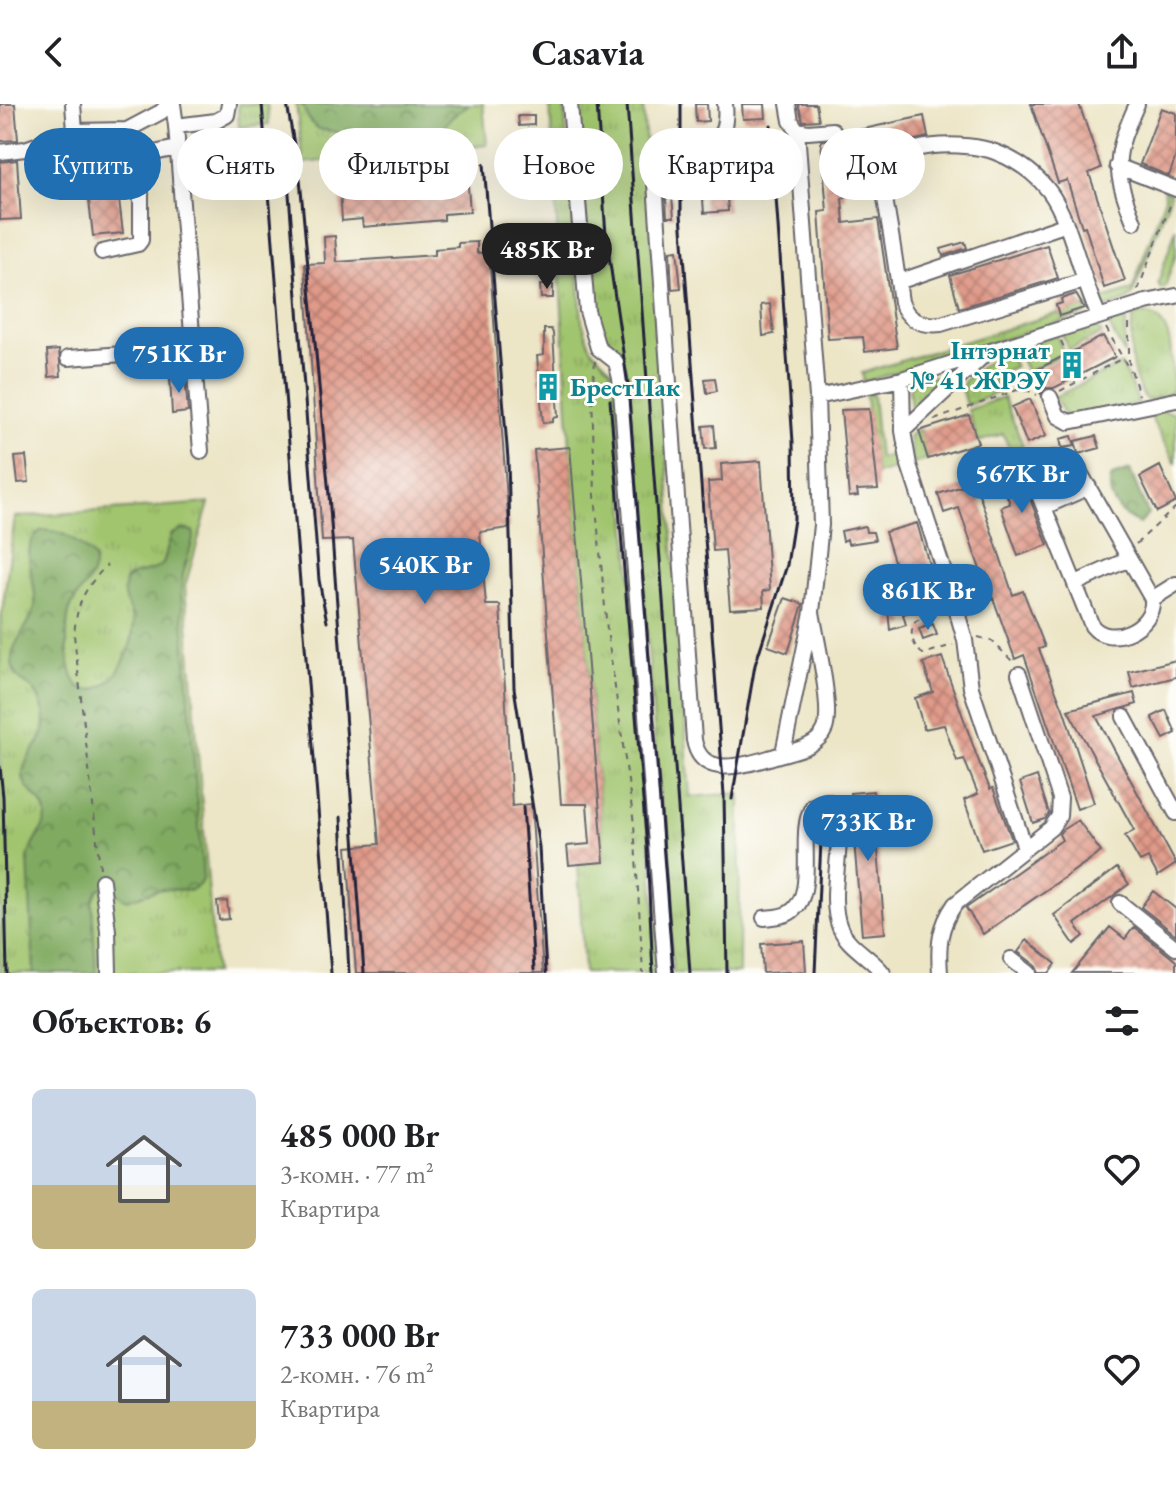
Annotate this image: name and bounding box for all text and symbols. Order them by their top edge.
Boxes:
text: Casavia [532,29,644,76]
icon: back [32,30,76,74]
icon: share [1100,30,1144,74]
chip: Купить [24,128,161,200]
chip: Снять [177,128,303,200]
chip: Фильтры [319,128,478,200]
chip: Новое [494,128,623,200]
chip: Квартира [639,128,803,200]
chip: Дом [819,128,925,200]
pin: 485K Br [473,223,621,291]
text: 485K Br [500,232,594,266]
pin: 751K Br [105,327,253,395]
place label: Інтэрнат № 41 ЖРЭУ [910,333,1051,397]
text: 751K Br [132,336,226,370]
building icon: Інтэрнат № 41 ЖРЭУ [1057,350,1087,380]
place label: БрестПак [570,370,681,404]
building icon: БрестПак [533,372,563,402]
pin: 567K Br [948,447,1096,515]
text: 567K Br [975,456,1069,490]
pin: 540K Br [351,538,499,606]
text: 540K Br [378,547,472,581]
pin: 861K Br [854,564,1002,632]
text: 861K Br [881,573,975,607]
pin: 733K Br [794,795,942,863]
text: 733K Br [821,804,915,838]
text: Объектов: 6 [32,999,211,1043]
icon: filters [1100,999,1144,1043]
text: 485 000 Br [280,1113,439,1157]
icon: home [96,1121,192,1217]
icon: heart [1100,1147,1144,1191]
text: 3-комн. · 77 m² [280,1157,434,1191]
text: Квартира [280,1191,380,1225]
text: 733 000 Br [280,1313,439,1357]
icon: home [96,1321,192,1417]
icon: heart [1100,1347,1144,1391]
text: 2-комн. · 76 m² [280,1357,434,1391]
text: Квартира [280,1391,380,1425]

